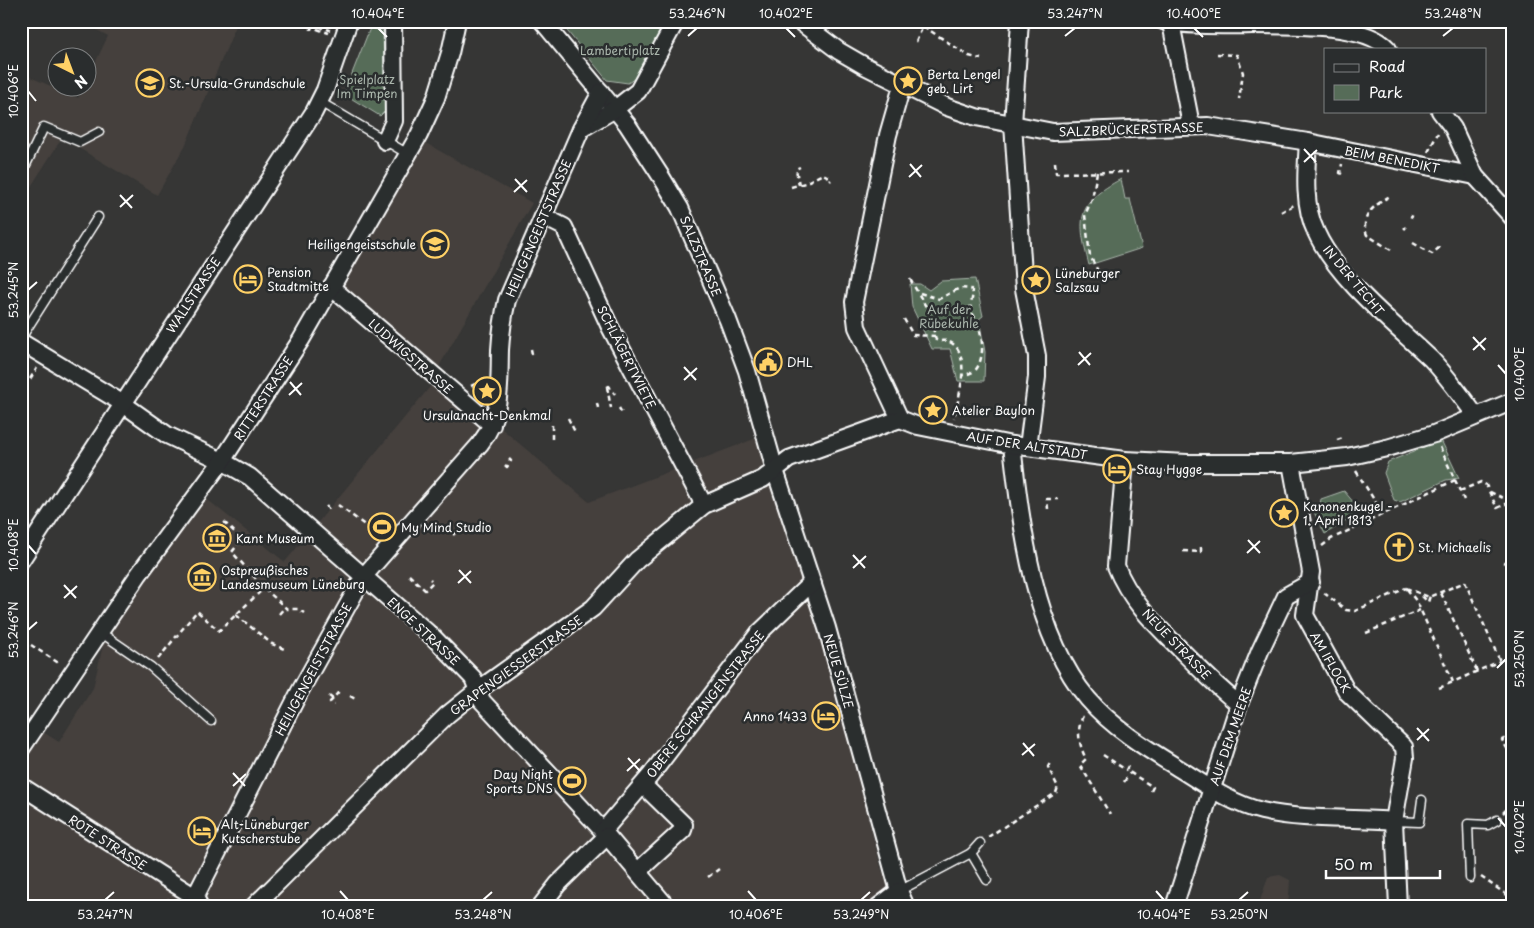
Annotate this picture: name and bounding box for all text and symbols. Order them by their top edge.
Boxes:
text: 10.404°E [351,4,405,22]
text: 53.246°N [668,4,726,22]
text: 10.402°E [759,4,813,22]
text: 53.247°N [1047,4,1103,22]
text: 10.400°E [1167,4,1221,22]
text: 53.248°N [1424,4,1482,22]
park label: Lambertiplatz [580,41,660,59]
north arrow [48,48,98,98]
legend [1324,48,1486,112]
text: Road [1369,54,1405,77]
text: 10.406°E [4,64,22,118]
place label: Berta Lengel geb. Lirt [927,65,1001,97]
place icon: Berta Lengel geb. Lirt [893,66,923,96]
school or university icon: St.-Ursula-Grundschule [135,68,165,98]
park label: Spielplatz Im Timpen [337,70,398,102]
text: N [70,71,92,94]
place label: St.-Ursula-Grundschule [169,74,306,92]
text: Park [1369,80,1403,103]
street label: SALZBRÜCKERSTRASSE [1058,117,1204,141]
street label: BEIM BENEDIKT [1343,141,1442,177]
street label: HEILIGENGEISTSTRASSE [501,156,575,300]
street label: SALZSTRASSE [676,213,726,299]
school or university icon: Heiligengeistschule [420,229,450,259]
place label: Heiligengeistschule [308,235,416,253]
street label: IN DER TECHT [1319,241,1389,320]
street label: WALLSTRASSE [162,253,225,337]
text: 53.245°N [4,262,22,318]
place label: Pension Stadtmitte [267,263,329,295]
hotel icon: Pension Stadtmitte [233,264,263,294]
place label: Lüneburger Salzsau [1055,264,1120,296]
place icon: Lüneburger Salzsau [1021,265,1051,295]
park label: Auf der Rübekuhle [919,300,979,332]
street label: SCHLÄGERTWIETE [593,302,661,412]
street label: LUDWIGSTRASSE [365,314,457,398]
public building icon: DHL [753,347,783,377]
text: 10.400°E [1510,347,1528,401]
street label: RITTERSTRASSE [229,352,297,444]
place label: DHL [787,353,813,371]
place icon: Ursulanacht-Denkmal [472,376,502,406]
place icon: Atelier Baylon [918,395,948,425]
place label: Atelier Baylon [952,401,1035,419]
place label: Ursulanacht-Denkmal [423,406,551,424]
street label: AUF DER ALTSTADT [965,427,1089,463]
hotel icon: Stay Hygge [1102,454,1132,484]
place label: Stay Hygge [1136,460,1202,478]
place label: Kanonenkugel - 1. April 1813 [1303,497,1393,529]
place icon: Kanonenkugel - 1. April 1813 [1269,498,1299,528]
sports icon: My Mind Studio [367,512,397,542]
text: 10.408°E [4,518,22,572]
place label: My Mind Studio [401,518,492,536]
museum icon: Kant Museum [202,523,232,553]
place label: Kant Museum [236,529,314,547]
church icon: St. Michaelis [1384,532,1414,562]
place label: St. Michaelis [1418,538,1491,556]
place label: Ostpreußisches Landesmuseum Lüneburg [221,561,365,593]
museum icon: Ostpreußisches Landesmuseum Lüneburg [187,562,217,592]
street label: ENGE STRASSE [384,593,464,669]
street label: HEILIGENGEISTSTRASSE [270,599,356,739]
text: 53.246°N [4,601,22,659]
street label: NEUE STRASSE [1139,605,1216,684]
street label: GRAPENGIESSERSTRASSE [446,611,586,719]
street label: OBERE SCHRANGENSTRASSE [642,627,768,781]
street label: AM IFLOCK [1306,628,1356,696]
text: 53.250°N [1510,630,1528,688]
street label: NEUE SÜLZE [820,632,858,711]
street label: AUF DEM MEERE [1205,684,1255,788]
hotel icon: Anno 1433 [811,701,841,731]
place label: Anno 1433 [744,707,807,725]
place label: Day Night Sports DNS [486,765,553,797]
sports icon: Day Night Sports DNS [557,766,587,796]
text: 10.402°E [1510,800,1528,854]
street label: ROTE STRASSE [65,810,151,874]
place label: Alt-Lüneburger Kutscherstube [221,815,309,847]
hotel icon: Alt-Lüneburger Kutscherstube [187,816,217,846]
scale bar [1326,848,1440,880]
text: 50 m [1334,852,1373,875]
text: 53.247°N [77,905,133,923]
text: 10.408°E [321,905,375,923]
text: 53.248°N [454,905,512,923]
text: 10.406°E [729,905,783,923]
text: 53.249°N [833,905,889,923]
text: 10.404°E [1137,905,1191,923]
text: 53.250°N [1210,905,1268,923]

